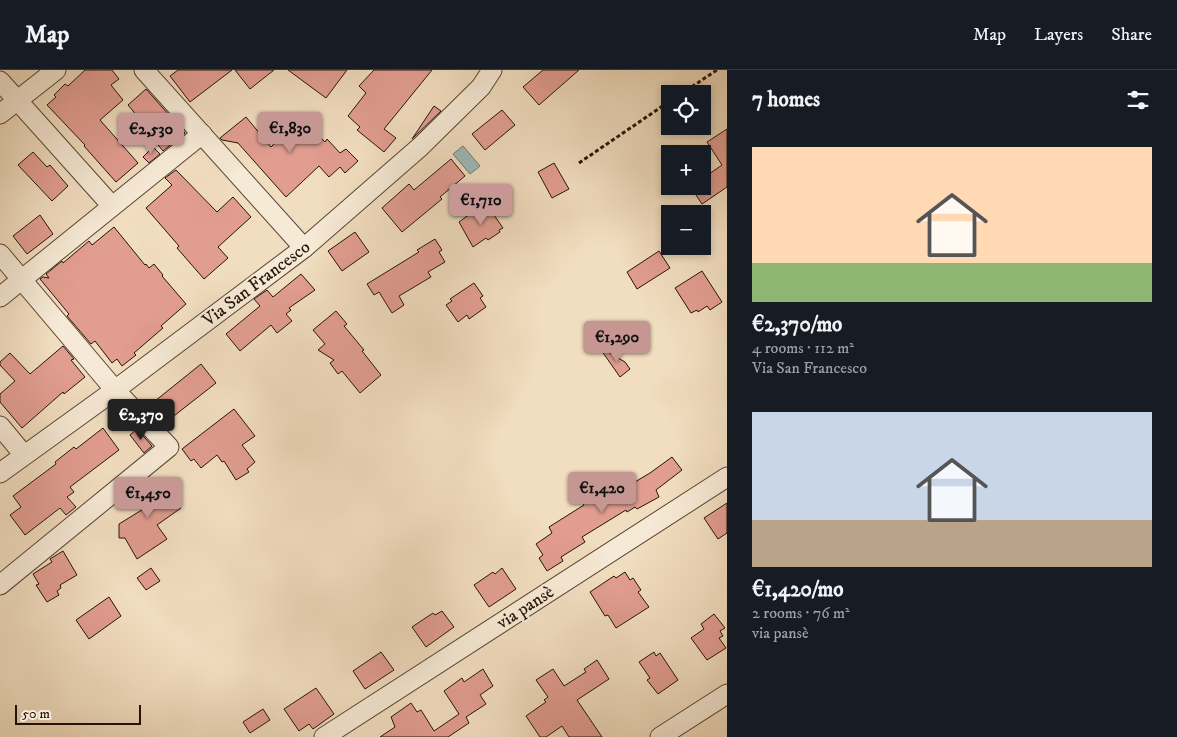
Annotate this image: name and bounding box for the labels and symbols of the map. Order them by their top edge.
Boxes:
pin: €2,530 [110,112,192,155]
pin: €1,830 [249,112,331,154]
pin: €1,710 [440,184,522,226]
street label: Via San Francesco [198,236,315,332]
pin: €1,290 [576,320,658,363]
pin: €2,370 [100,398,182,441]
pin: €1,420 [561,472,643,514]
pin: €1,450 [107,476,189,519]
street label: via pansè [492,581,558,635]
scale bar [15,702,141,725]

